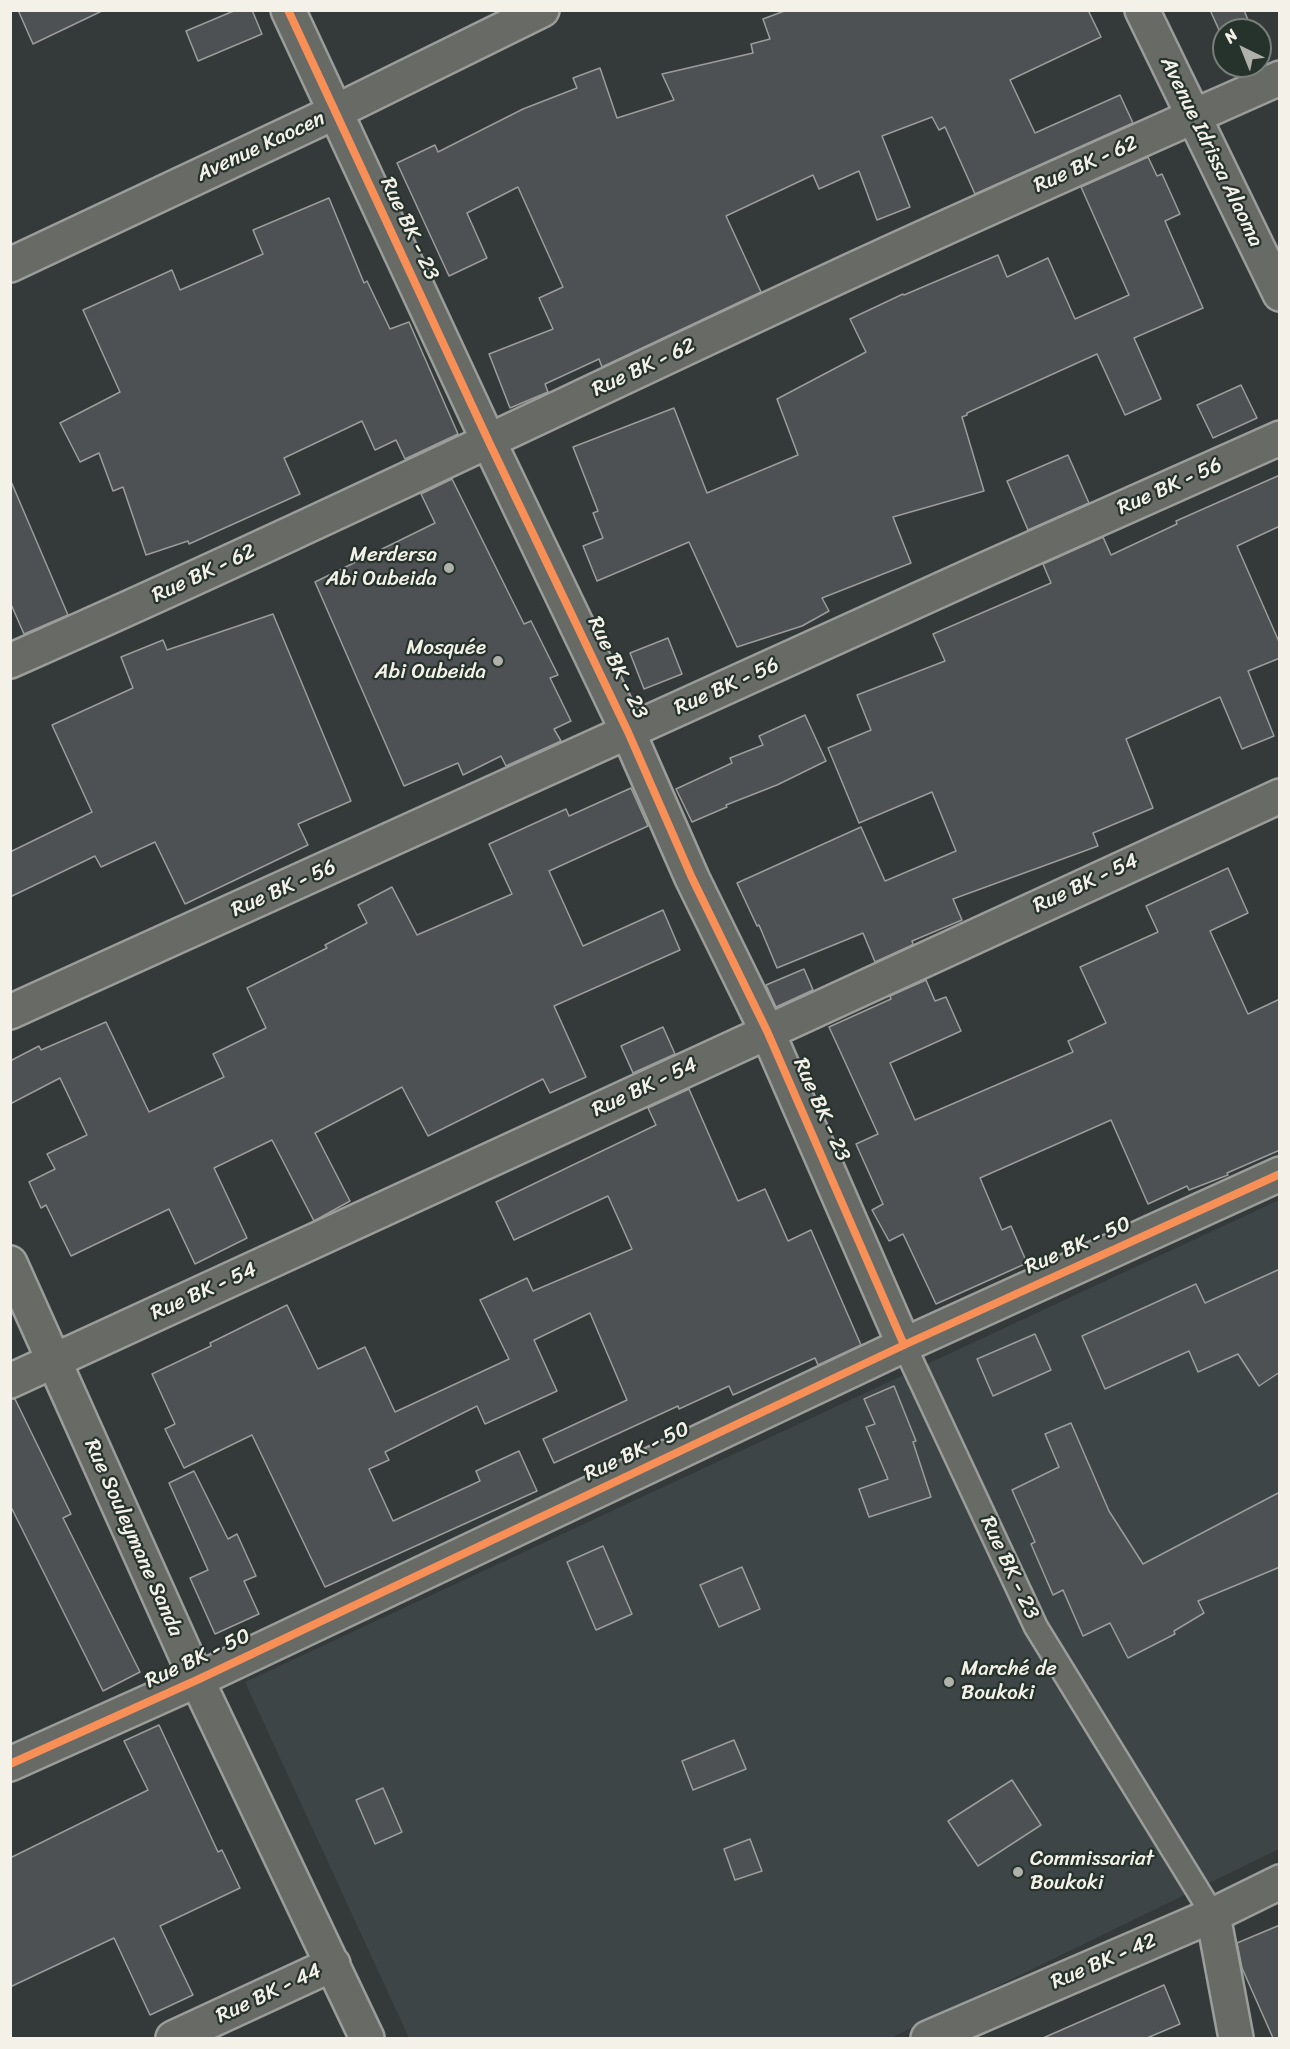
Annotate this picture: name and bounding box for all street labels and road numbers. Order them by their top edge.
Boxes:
street label: Avenue Idrissa Alaoma [1154,53,1268,251]
street label: Avenue Kaocen [193,106,329,188]
street label: Rue BK - 62 [1030,131,1142,199]
street label: Rue BK - 23 [374,174,444,284]
street label: Rue BK - 62 [588,333,700,403]
street label: Rue BK - 56 [1114,453,1226,521]
street label: Rue BK - 62 [148,539,260,609]
street label: Rue BK - 23 [581,613,653,723]
street label: Rue BK - 56 [671,653,783,721]
street label: Rue BK - 54 [1030,849,1142,919]
street label: Rue BK - 56 [228,855,340,923]
street label: Rue BK - 54 [589,1053,701,1123]
street label: Rue BK - 23 [787,1054,855,1166]
street label: Rue BK - 50 [1021,1211,1135,1281]
street label: Rue BK - 54 [147,1258,261,1326]
street label: Rue BK - 50 [580,1417,694,1487]
street label: Rue Souleymane Sanda [78,1435,188,1641]
street label: Rue BK - 23 [974,1513,1044,1623]
street label: Rue BK - 50 [141,1624,255,1694]
street label: Rue BK - 42 [1047,1928,1161,1996]
street label: Rue BK - 44 [212,1959,326,2029]

